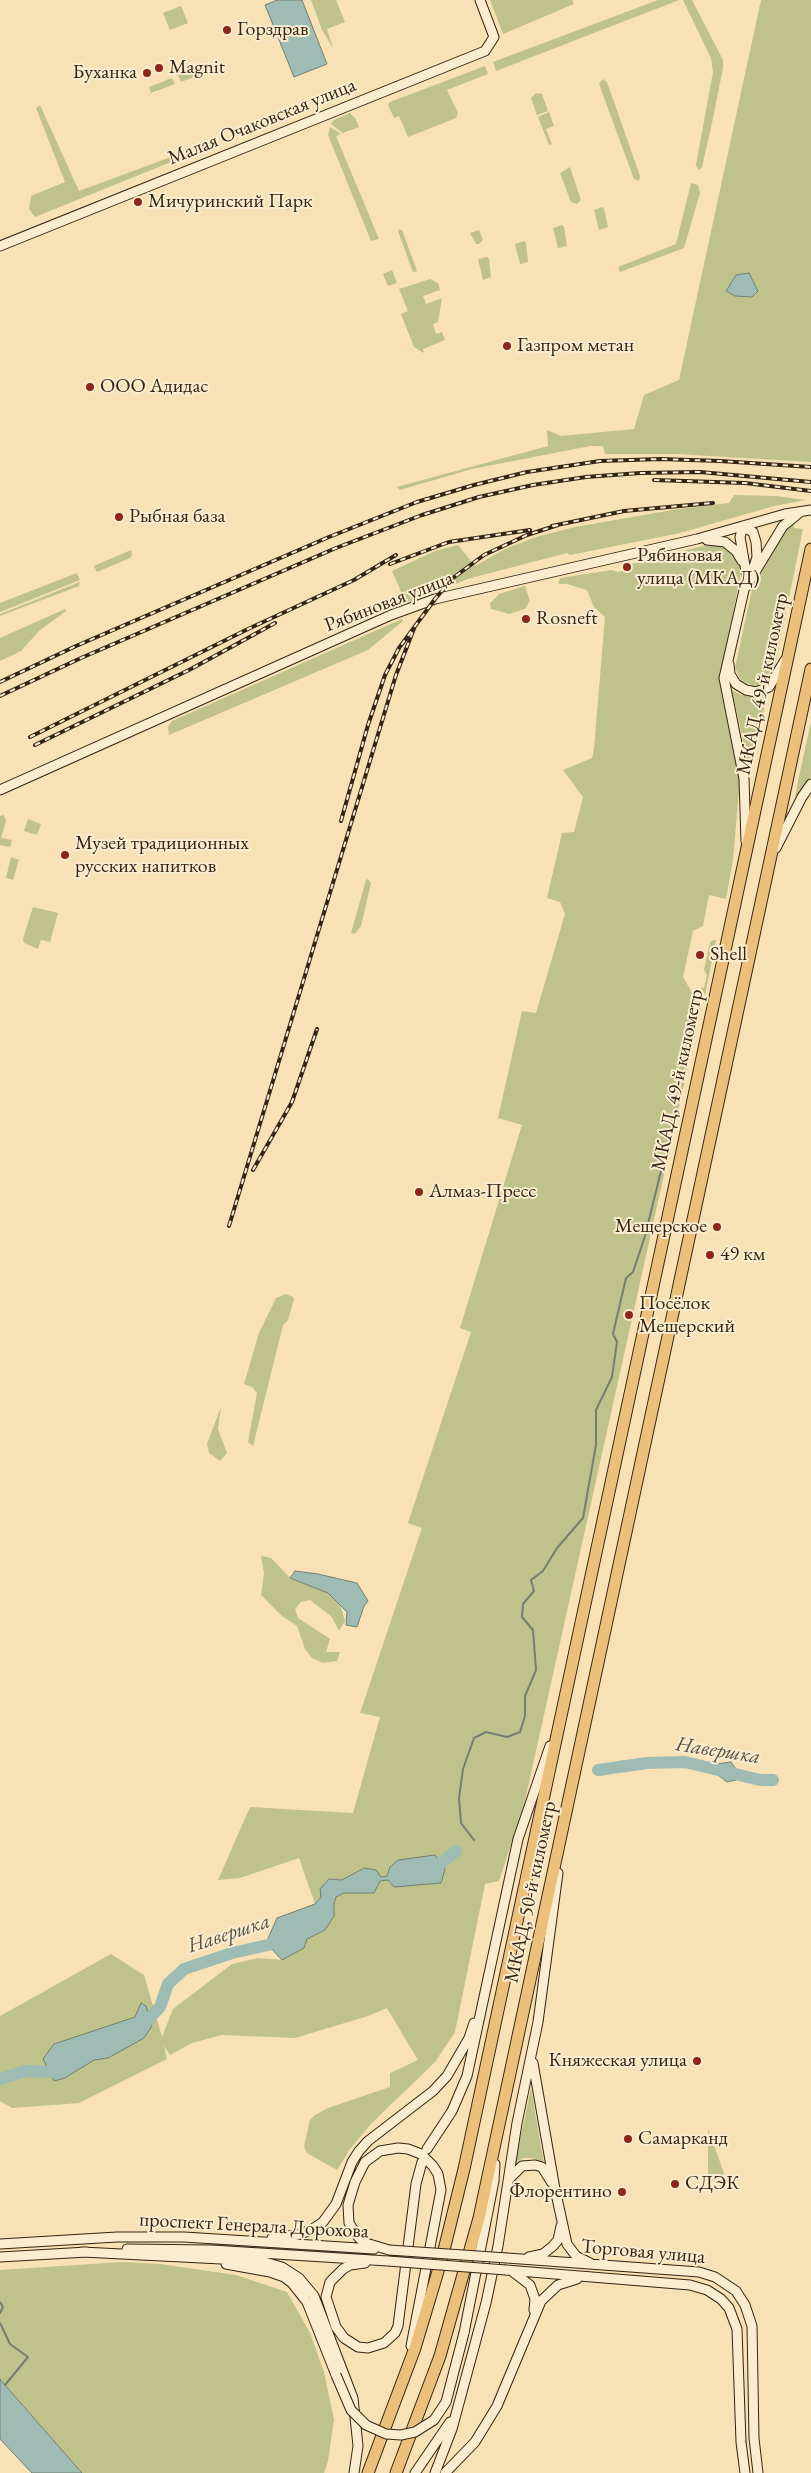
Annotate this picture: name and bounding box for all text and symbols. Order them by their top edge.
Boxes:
place label: Горздрав [237,18,308,42]
marker: Горздрав [221,24,233,36]
place label: Magnit [169,56,225,80]
place label: Буханка [73,61,137,85]
marker: Magnit [153,62,165,74]
marker: Буханка [141,67,153,79]
street label: Малая Очаковская улица [165,73,359,171]
place label: Мичуринский Парк [148,190,313,214]
marker: Мичуринский Парк [132,196,144,208]
place label: Газпром метан [517,334,634,358]
marker: Газпром метан [501,340,513,352]
place label: ООО Адидас [100,375,208,399]
marker: ООО Адидас [84,381,96,393]
place label: Рыбная база [129,505,226,529]
marker: Рыбная база [113,511,125,523]
place label: Рябиновая улица (МКАД) [637,544,759,591]
marker: Рябиновая улица (МКАД) [621,561,633,573]
street label: Рябиновая улица [321,566,457,638]
street label: МКАД, 49-й километр [732,591,794,777]
place label: Rosneft [536,607,598,631]
marker: Rosneft [520,613,532,625]
place label: Музей традиционных русских напитков [75,832,249,879]
marker: Музей традиционных русских напитков [59,849,71,861]
place label: Shell [710,943,747,967]
marker: Shell [694,949,706,961]
street label: МКАД, 49-й километр [647,987,709,1173]
place label: Алмаз-Пресс [429,1180,536,1204]
marker: Алмаз-Пресс [413,1186,425,1198]
place label: Мещерское [615,1215,707,1239]
marker: Мещерское [711,1221,723,1233]
place label: 49 км [720,1243,765,1267]
marker: 49 км [704,1249,716,1261]
place label: Посёлок Мещерский [639,1292,735,1339]
marker: Посёлок Мещерский [623,1309,635,1321]
water label: Навершка [674,1732,762,1770]
street label: МКАД, 50-й километр [500,1799,562,1985]
water label: Навершка [185,1909,273,1959]
place label: Княжеская улица [548,2049,687,2073]
marker: Княжеская улица [691,2055,703,2067]
place label: Самарканд [638,2127,728,2151]
marker: Самарканд [622,2133,634,2145]
place label: СДЭК [685,2172,740,2196]
marker: СДЭК [669,2178,681,2190]
place label: Флорентино [510,2180,612,2204]
marker: Флорентино [616,2186,628,2198]
street label: проспект Генерала Дорохова [139,2208,369,2244]
street label: Торговая улица [580,2235,706,2269]

